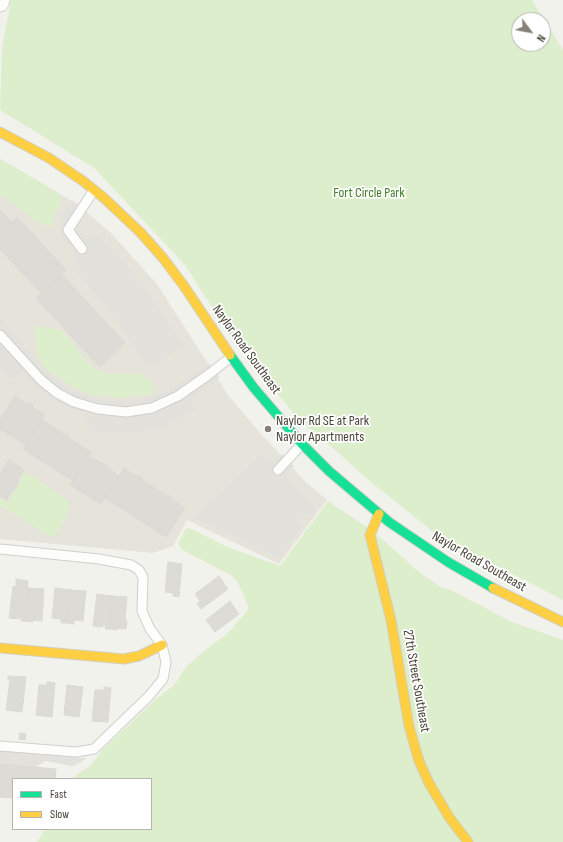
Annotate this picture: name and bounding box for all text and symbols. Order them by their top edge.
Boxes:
north arrow [511,12,551,52]
text: N [534,32,548,44]
park label: Fort Circle Park [333,185,405,201]
street label: Naylor Road Southeast [208,302,284,398]
place label: Naylor Rd SE at Park Naylor Apartments [276,413,369,446]
marker: Naylor Rd SE at Park Naylor Apartments [263,424,273,434]
street label: Naylor Road Southeast [429,528,529,596]
street label: 27th Street Southeast [399,628,433,734]
legend [12,778,152,830]
text: Fast [50,787,67,802]
text: Slow [50,807,69,822]

